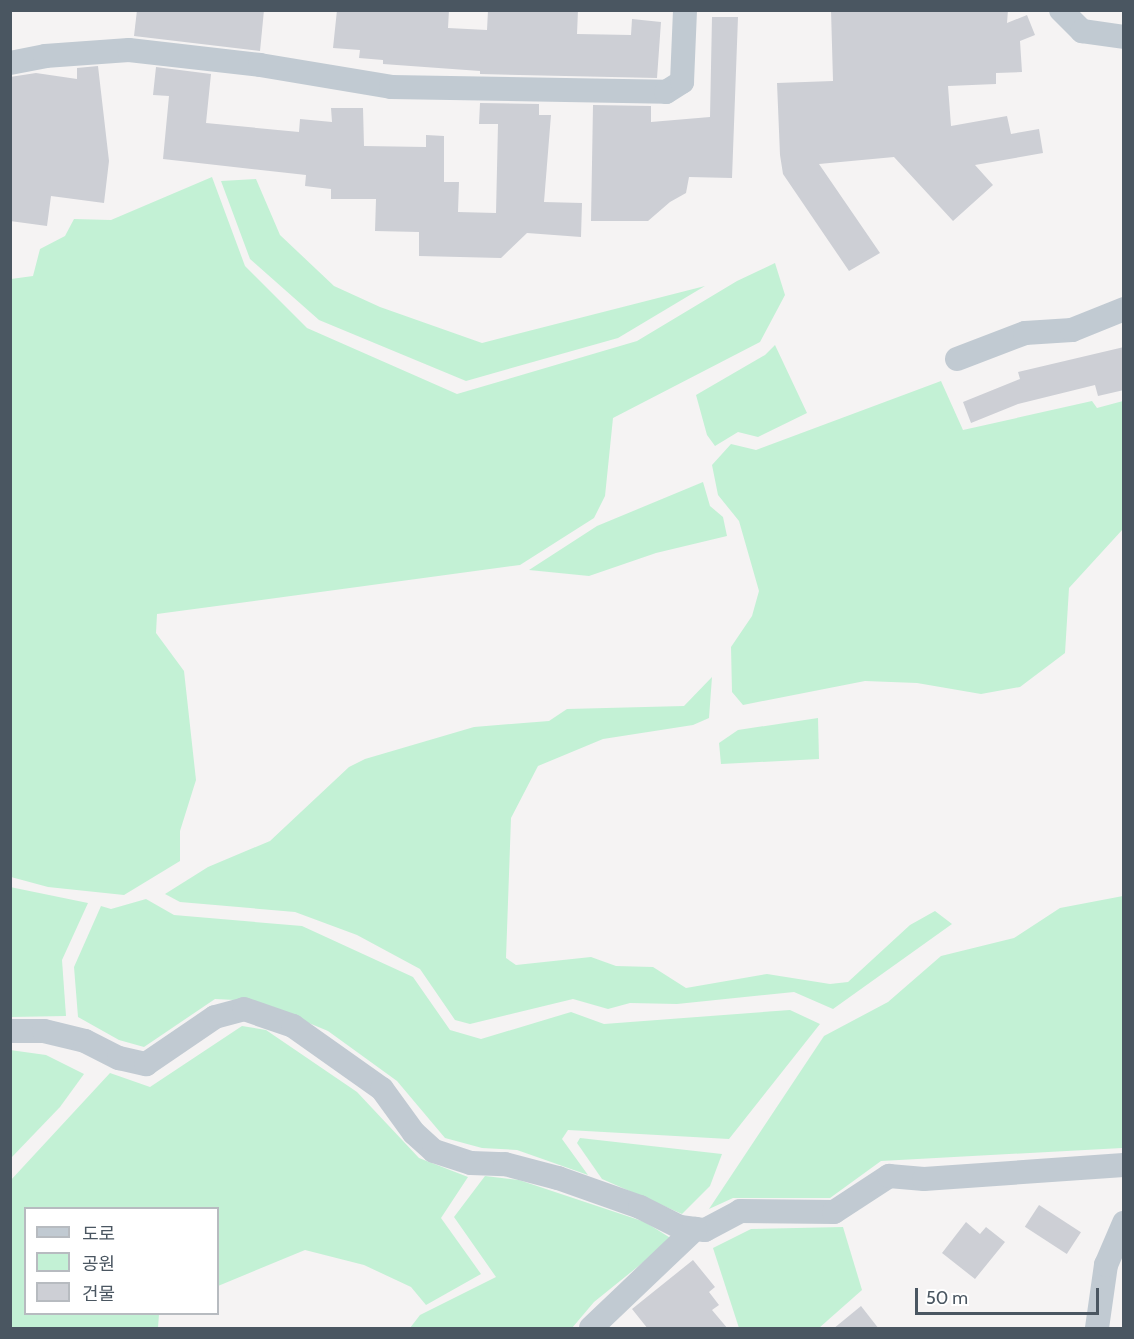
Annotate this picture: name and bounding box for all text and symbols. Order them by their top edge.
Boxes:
legend [24,1207,219,1315]
text: 도로 [82,1223,115,1245]
text: 공원 [82,1253,115,1275]
scale bar [918,1276,1102,1314]
text: 건물 [82,1283,115,1305]
text: 50 m [926,1287,968,1309]

